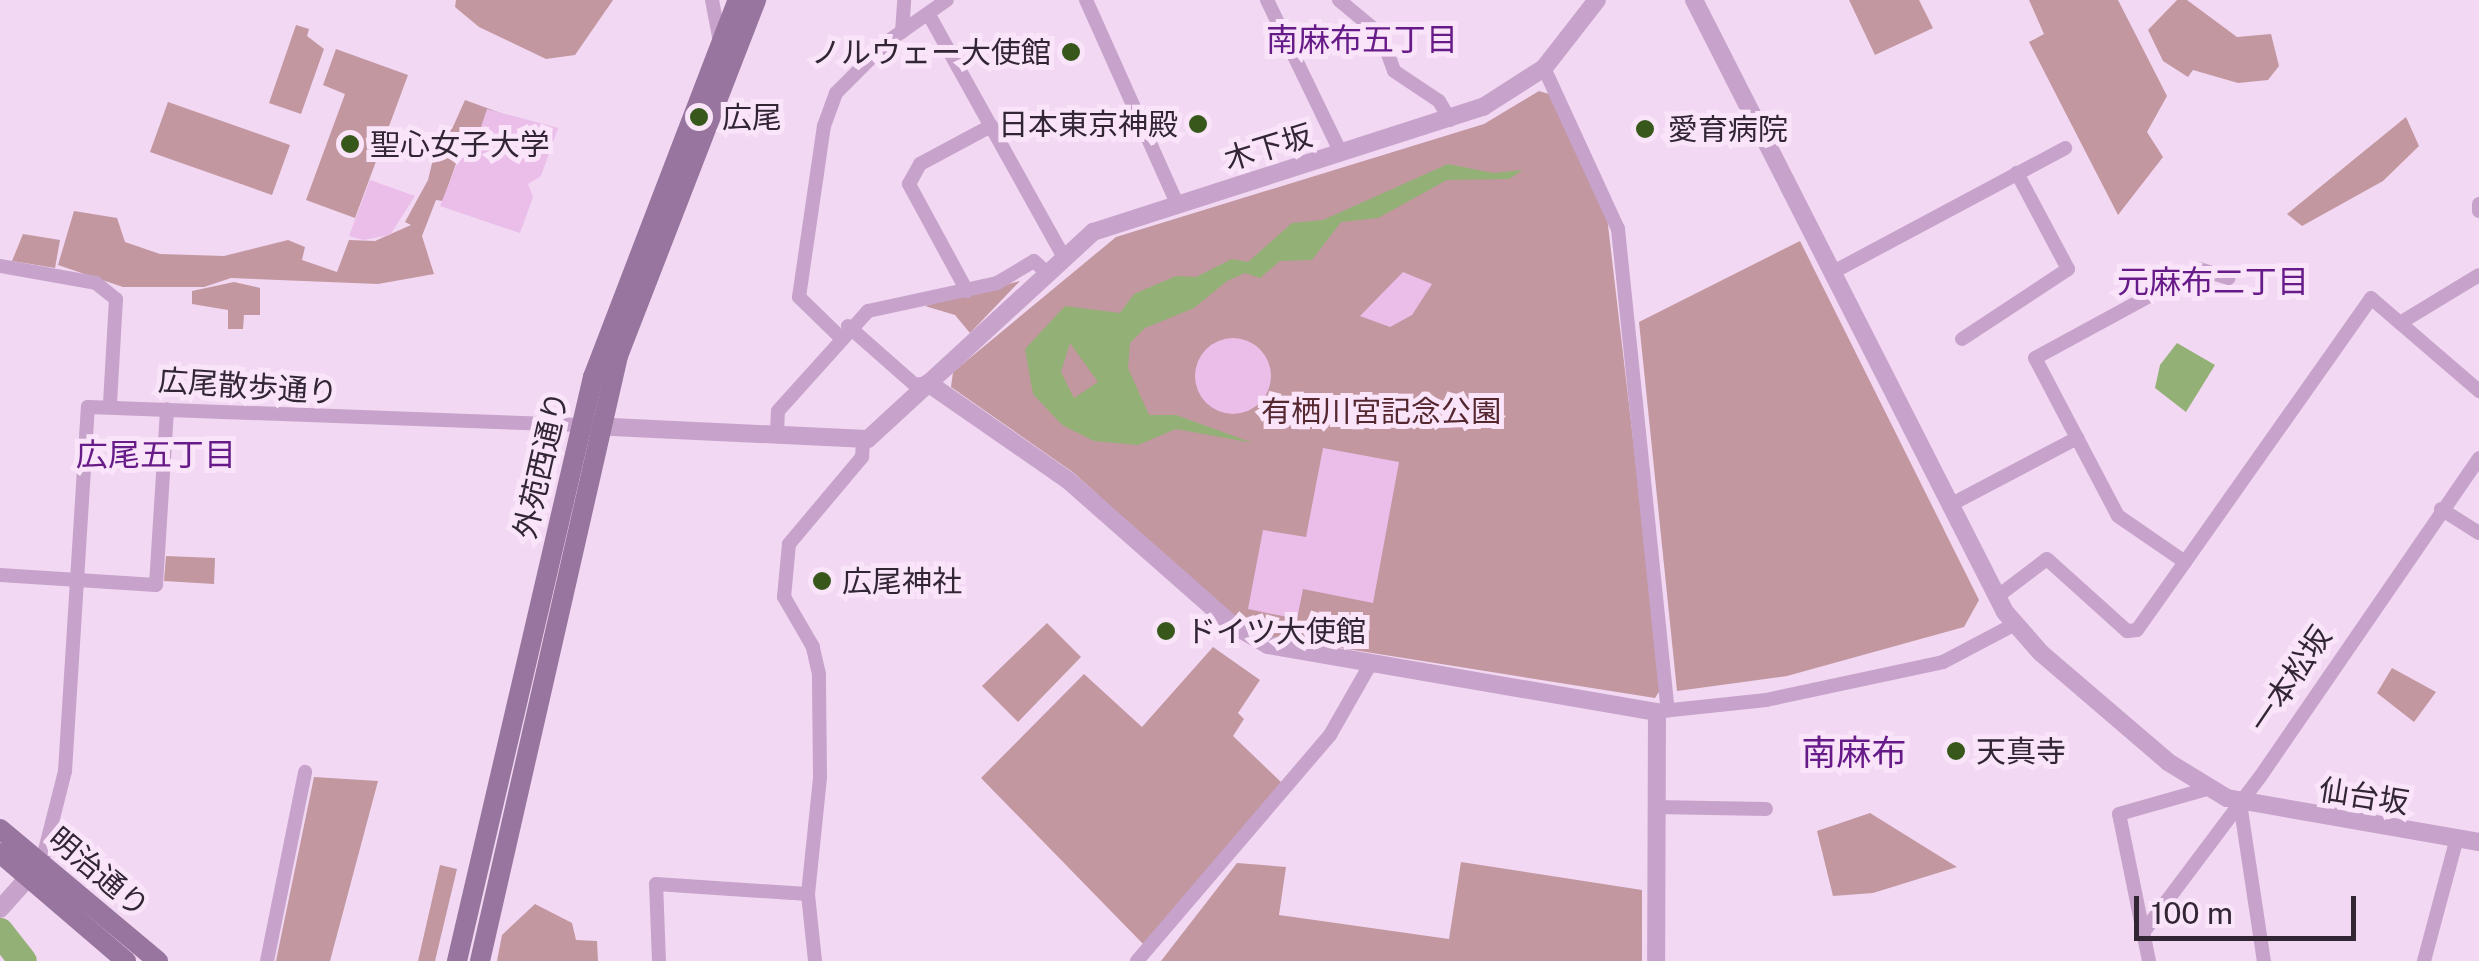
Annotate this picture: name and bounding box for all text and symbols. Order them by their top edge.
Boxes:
district label: 南麻布五丁目 [1266,21,1458,59]
place label: ノルウェー大使館 [811,34,1051,70]
marker: ノルウェー大使館 [1060,41,1082,63]
place label: 広尾 [722,99,782,135]
marker: 広尾 [686,104,712,130]
place label: 日本東京神殿 [998,106,1178,142]
place label: 愛育病院 [1668,111,1788,147]
marker: 日本東京神殿 [1187,113,1209,135]
marker: 愛育病院 [1632,116,1658,142]
street label: 木下坂 [1220,117,1316,177]
place label: 聖心女子大学 [370,126,550,162]
marker: 聖心女子大学 [339,133,361,155]
district label: 元麻布二丁目 [2117,263,2309,301]
street label: 広尾散歩通り [157,362,339,410]
street label: 外苑西通り [507,388,575,542]
park label: 有栖川宮記念公園 [1261,393,1501,429]
district label: 広尾五丁目 [76,436,236,474]
place label: 広尾神社 [842,563,962,599]
marker: 広尾神社 [811,570,833,592]
place label: ドイツ大使館 [1186,613,1366,649]
street label: 一本松坂 [2242,619,2338,739]
marker: ドイツ大使館 [1155,620,1177,642]
district label: 南麻布 [1802,732,1906,774]
place label: 天真寺 [1976,733,2066,769]
marker: 天真寺 [1945,740,1967,762]
street label: 仙台坂 [2317,771,2411,821]
street label: 明治通り [41,820,157,924]
scale bar [2139,876,2362,938]
text: 100 m [2151,895,2233,931]

